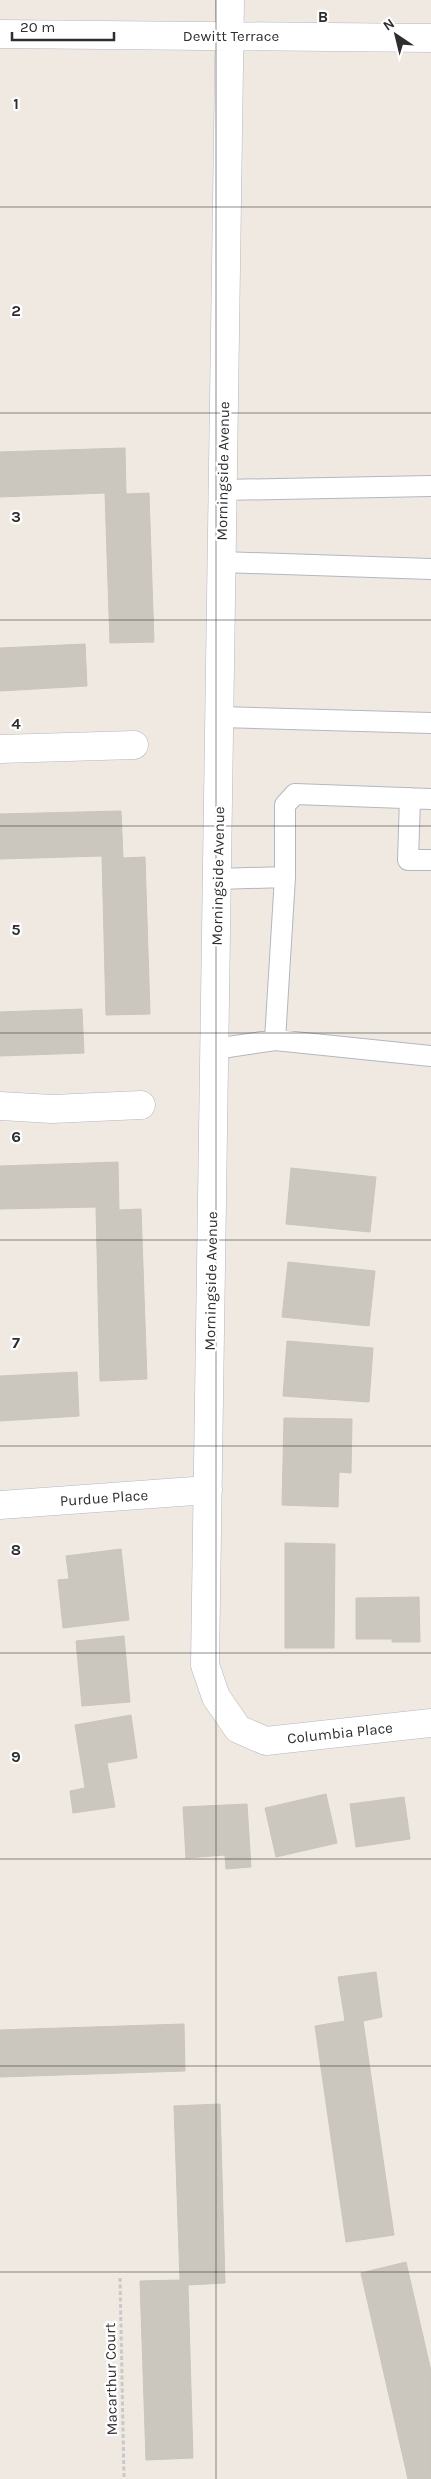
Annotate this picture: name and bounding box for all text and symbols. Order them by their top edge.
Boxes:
text: B [318,7,328,26]
scale bar [12,10,115,42]
north arrow [371,10,421,60]
text: N [380,15,398,35]
text: 20 m [20,18,55,36]
street label: Dewitt Terrace [183,27,279,45]
text: 1 [13,94,19,113]
text: 2 [11,301,21,320]
street label: Morningside Avenue [213,401,233,541]
text: 3 [11,507,21,526]
text: 4 [11,714,21,733]
street label: Morningside Avenue [208,806,228,946]
text: 5 [11,920,21,939]
text: 6 [11,1127,21,1146]
street label: Morningside Avenue [201,1211,221,1351]
text: 7 [12,1333,20,1352]
street label: Purdue Place [59,1486,149,1510]
text: 8 [11,1540,21,1559]
street label: Columbia Place [286,1719,394,1747]
text: 9 [11,1747,21,1766]
street label: Macarthur Court [101,2322,121,2435]

